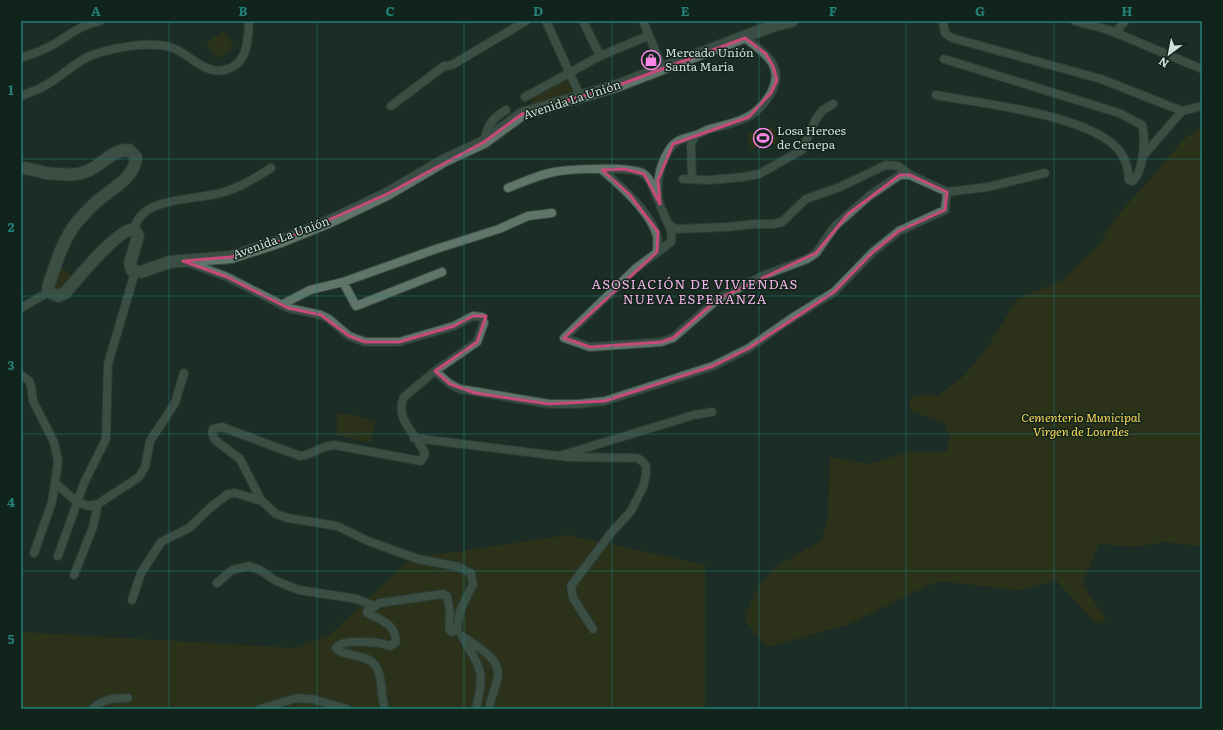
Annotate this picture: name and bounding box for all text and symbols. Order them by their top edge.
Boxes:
text: A [91,1,101,20]
text: B [239,1,248,20]
text: C [385,1,395,20]
text: D [533,1,543,20]
text: E [681,1,690,20]
text: F [829,1,837,20]
text: G [975,1,985,20]
text: H [1122,1,1133,20]
north arrow [1149,34,1189,74]
place label: Mercado Unión Santa Maria [665,43,754,75]
shop icon: Mercado Unión Santa Maria [640,49,662,71]
text: N [1155,54,1171,73]
street label: Avenida La Unión [521,75,623,123]
text: 1 [8,80,14,99]
place label: Losa Heroes de Cenepa [777,121,846,153]
sports icon: Losa Heroes de Cenepa [752,127,774,149]
street label: Avenida La Unión [230,211,332,263]
text: 2 [8,217,15,236]
district label: ASOSIACIÓN DE VIVIENDAS NUEVA ESPERANZA [592,274,798,308]
text: 3 [7,355,15,374]
park label: Cementerio Municipal Virgen de Lourdes [1021,408,1141,440]
text: 4 [7,492,15,511]
text: 5 [7,629,15,648]

